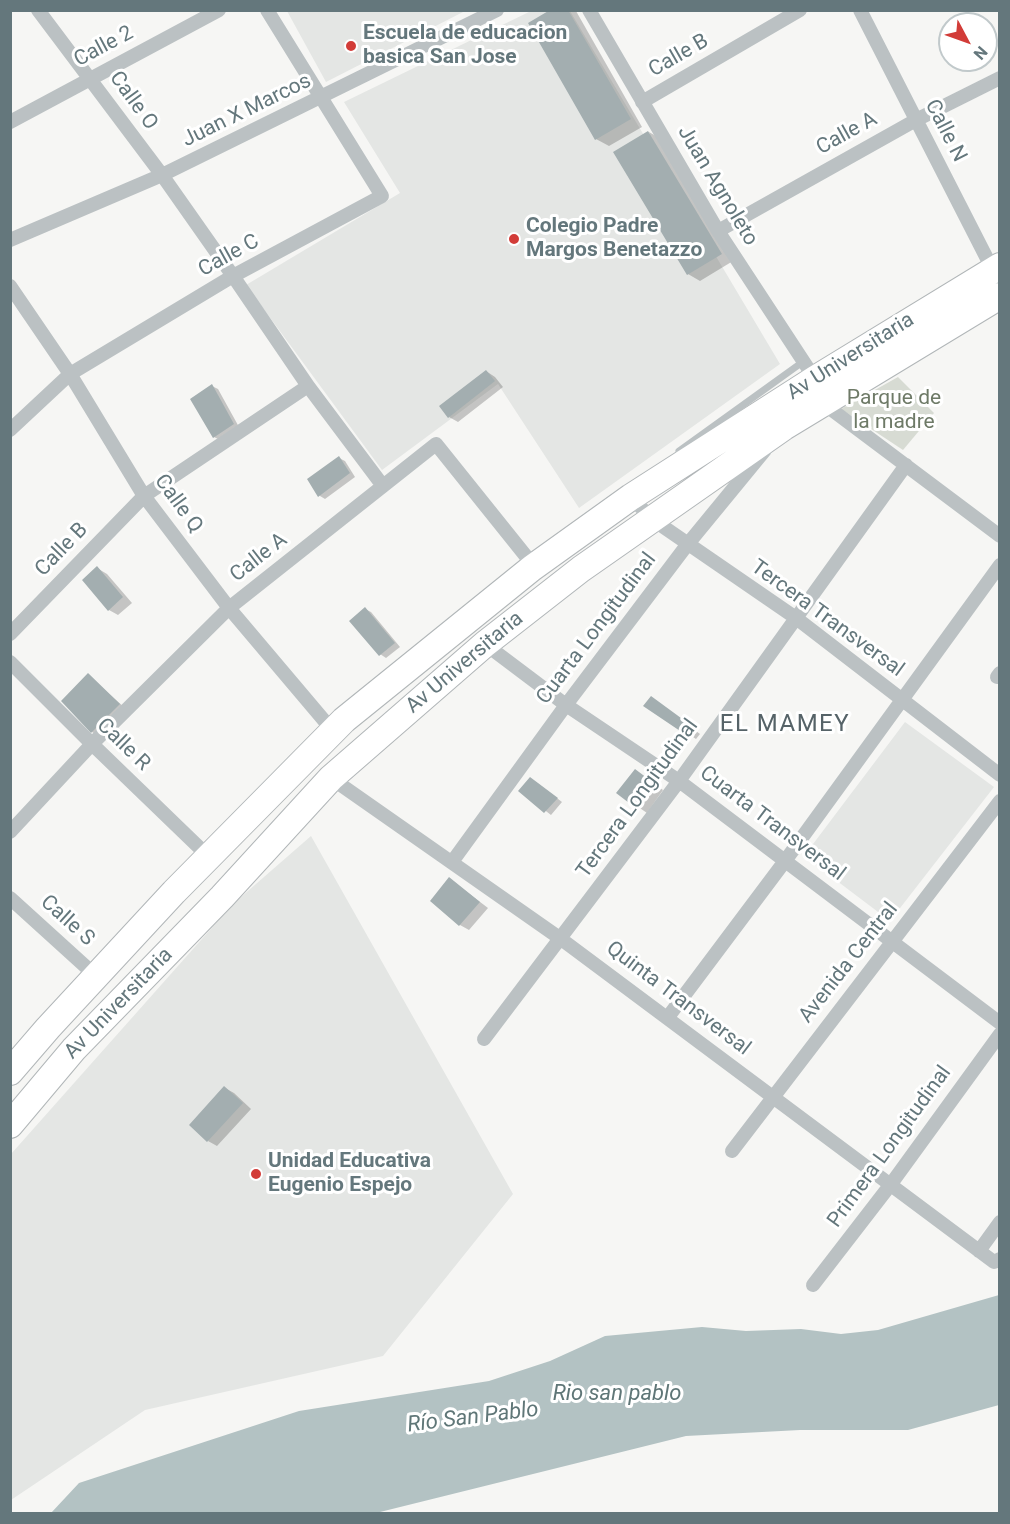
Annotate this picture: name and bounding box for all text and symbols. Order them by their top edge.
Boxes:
north arrow [938,12,998,72]
street label: Calle 2 [70,21,138,73]
place label: Escuela de educacion basica San Jose [363,21,567,71]
street label: Calle B [645,29,713,83]
marker: Escuela de educacion basica San Jose [344,39,358,53]
text: N [970,42,991,63]
street label: Calle O [103,67,163,135]
street label: Juan X Marcos [178,69,316,153]
street label: Calle N [919,96,971,166]
street label: Calle A [812,107,882,161]
street label: Juan Agnoleto [671,122,763,250]
place label: Colegio Padre Margos Benetazzo [526,214,702,264]
street label: Calle C [194,229,264,283]
marker: Colegio Padre Margos Benetazzo [507,232,521,246]
street label: Av Universitaria [783,308,919,406]
park label: Parque de la madre [847,386,941,436]
street label: Calle Q [148,470,208,538]
street label: Calle B [30,518,94,582]
street label: Calle A [225,528,293,588]
street label: Cuarta Longitudinal [532,548,662,710]
street label: Tercera Transversal [746,555,908,683]
street label: Av Universitaria [401,607,529,719]
district label: EL MAMEY [720,711,850,739]
street label: Calle R [91,714,155,776]
street label: Tercera Longitudinal [572,715,704,883]
street label: Cuarta Transversal [694,761,850,887]
street label: Calle S [35,890,99,952]
street label: Avenida Central [794,898,904,1028]
street label: Quinta Transversal [601,937,755,1061]
street label: Av Universitaria [60,943,178,1065]
street label: Primera Longitudinal [823,1061,957,1233]
place label: Unidad Educativa Eugenio Espejo [268,1149,431,1199]
marker: Unidad Educativa Eugenio Espejo [249,1167,263,1181]
water label: Rio san pablo [553,1381,681,1407]
water label: Río San Pablo [406,1397,540,1439]

